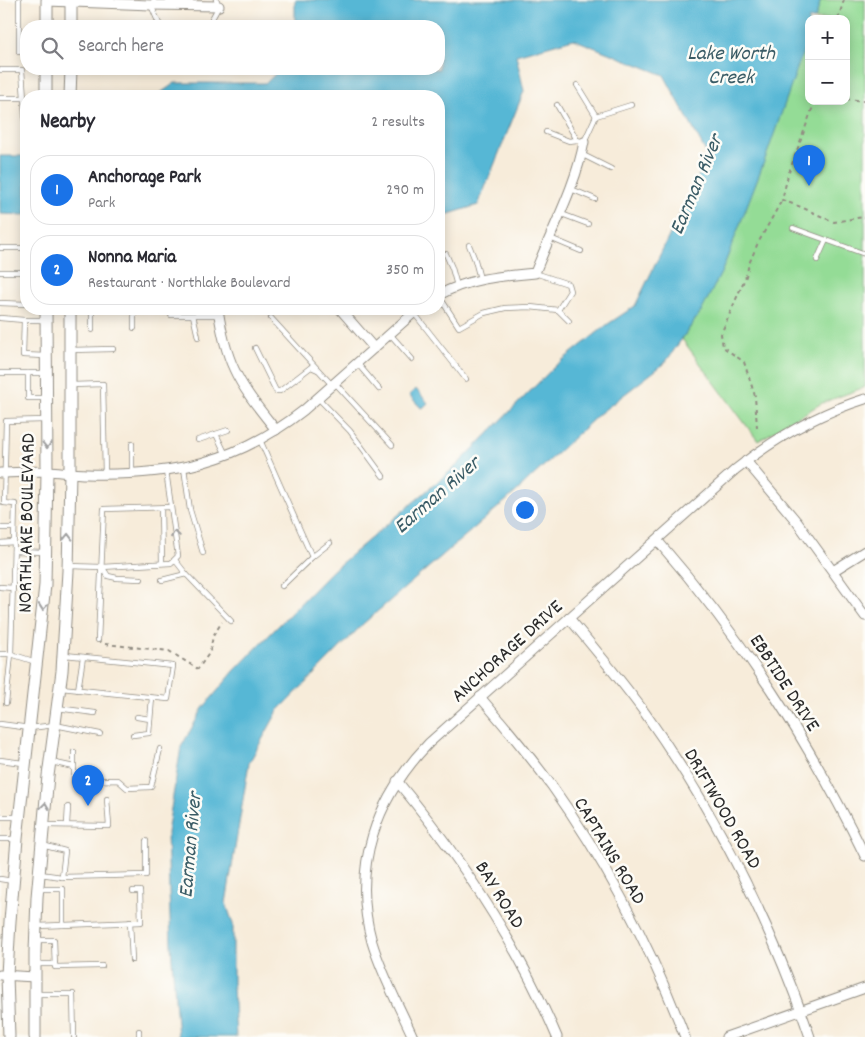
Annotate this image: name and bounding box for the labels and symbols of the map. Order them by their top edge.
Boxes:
water label: Lake Worth Creek [687,40,776,94]
water label: Earman River [663,129,733,240]
pin: 1 [793,145,825,186]
street label: NORTHLAKE BOULEVARD [12,433,44,613]
one-way arrow [42,442,52,449]
water label: Earman River [388,449,489,542]
your location [512,497,538,523]
one-way arrow [170,530,180,538]
one-way arrow [63,533,74,541]
street label: ANCHORAGE DRIVE [446,594,570,710]
one-way arrow [38,604,49,612]
street label: EBBTIDE DRIVE [741,629,826,738]
street label: DRIFTWOOD ROAD [676,744,767,875]
pin: 2 [72,765,104,806]
water label: Earman River [172,789,212,899]
street label: CAPTAINS ROAD [565,793,652,911]
one-way arrow [39,801,50,809]
street label: BAY ROAD [467,856,530,935]

